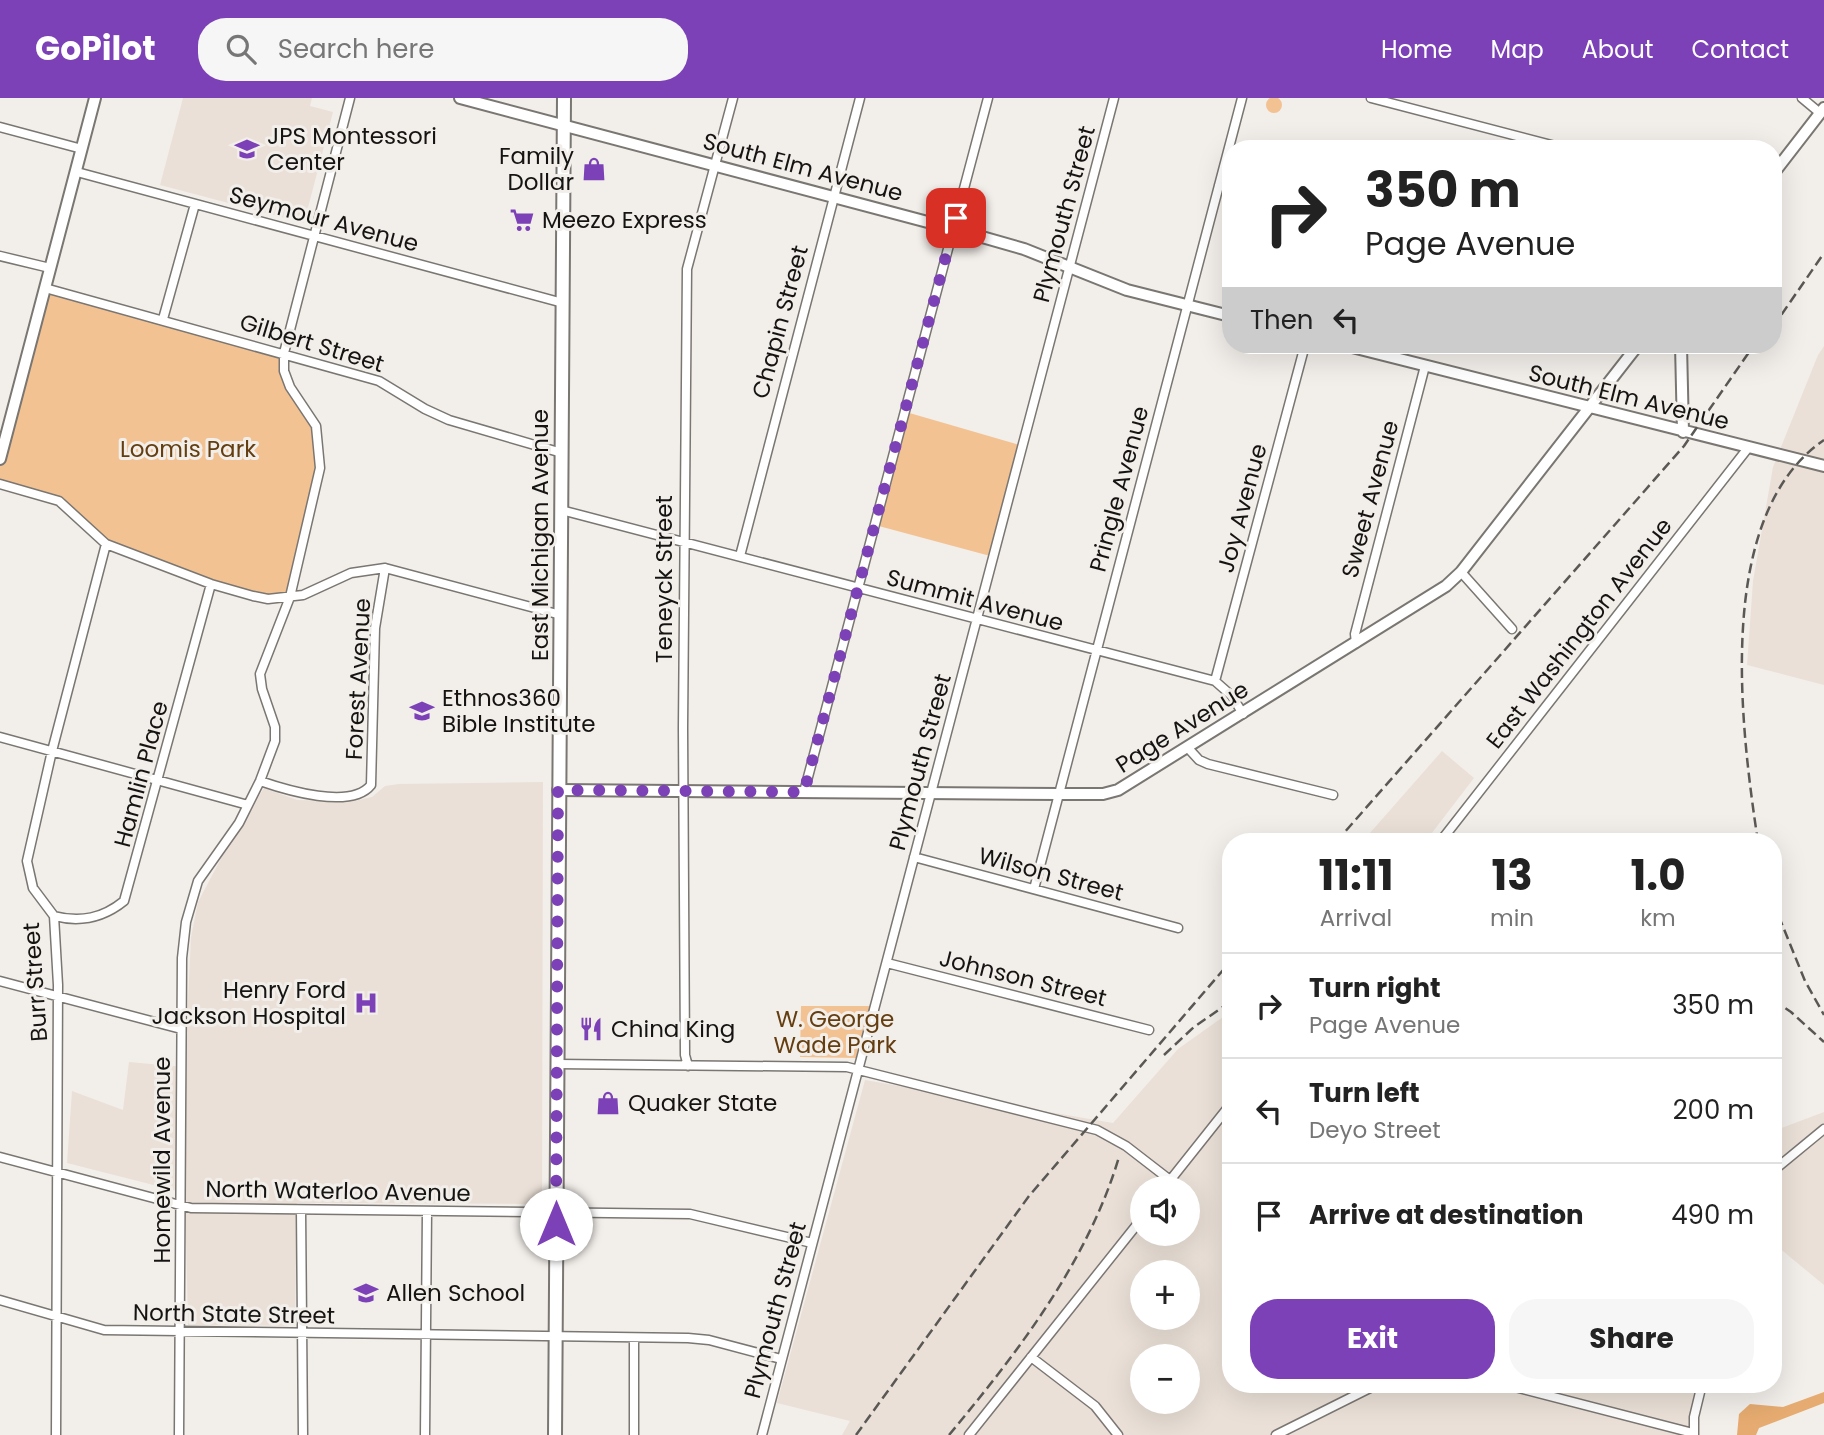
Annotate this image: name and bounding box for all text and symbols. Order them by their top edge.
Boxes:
search box [198,18,688,81]
text: GoPilot [35,25,156,72]
icon: search [222,30,260,68]
text: Search here [278,31,434,67]
text: Home [1381,33,1453,66]
text: Map [1491,33,1544,66]
text: About [1582,33,1653,66]
text: Contact [1691,33,1789,66]
place label: JPS Montessori Center [267,120,437,178]
street label: Plymouth Street [1025,122,1103,306]
street label: South Elm Avenue [699,125,907,209]
school or university icon: JPS Montessori Center [233,135,261,163]
place label: Family Dollar [499,140,574,198]
shop icon: Family Dollar [580,155,608,183]
text: 350 m [1365,156,1521,224]
icon: right [1250,168,1341,259]
street label: Seymour Avenue [226,178,422,260]
pin [926,188,986,248]
icon: arrive [937,199,975,237]
place label: Meezo Express [542,204,707,236]
supermarket icon: Meezo Express [508,206,536,234]
text: Page Avenue [1365,221,1575,266]
street label: Chapin Street [744,242,816,402]
icon: left [1327,301,1365,339]
text: Then [1250,302,1313,338]
street label: Gilbert Street [236,306,388,380]
street label: South Elm Avenue [1525,357,1733,437]
street label: Pringle Avenue [1082,403,1156,575]
street label: East Michigan Avenue [524,409,556,661]
street label: Sweet Avenue [1334,417,1406,581]
park label: Loomis Park [120,433,256,465]
street label: Joy Avenue [1209,440,1275,576]
street label: Teneyck Street [648,495,680,663]
street label: East Washington Avenue [1479,511,1679,755]
street label: Summit Avenue [883,561,1067,639]
street label: Forest Avenue [338,597,378,761]
street label: Plymouth Street [881,670,959,854]
street label: Page Avenue [1109,673,1255,781]
place label: Ethnos360 Bible Institute [442,682,596,740]
street label: Hamlin Place [106,697,176,851]
school or university icon: Ethnos360 Bible Institute [408,697,436,725]
street label: Wilson Street [975,839,1127,909]
text: 11:11 [1318,846,1394,905]
text: 13 [1491,846,1533,905]
text: 1.0 [1631,846,1686,905]
text: Arrival [1320,902,1392,934]
text: min [1490,902,1534,934]
text: km [1640,902,1676,934]
street label: Burr Street [15,921,55,1043]
street label: Johnson Street [936,942,1110,1014]
text: Turn right [1309,970,1441,1006]
place label: Henry Ford Jackson Hospital [151,974,346,1032]
icon: right [1250,987,1288,1025]
text: 350 m [1672,987,1754,1023]
hospital icon: Henry Ford Jackson Hospital [352,989,380,1017]
park label: W. George Wade Park [773,1003,897,1061]
text: Page Avenue [1309,1009,1460,1041]
place label: China King [611,1013,735,1045]
restaurant icon: China King [577,1015,605,1043]
street label: Homewild Avenue [146,1057,178,1263]
text: Turn left [1309,1075,1420,1111]
place label: Quaker State [628,1087,777,1119]
shop icon: Quaker State [594,1089,622,1117]
icon: left [1250,1092,1288,1130]
text: 200 m [1673,1092,1754,1128]
text: Deyo Street [1309,1114,1441,1146]
street label: North Waterloo Avenue [205,1173,471,1209]
map controls [1130,1176,1200,1414]
button: sound [1130,1176,1200,1246]
position arrow [519,1187,593,1261]
icon: arrive [1250,1197,1288,1235]
text: Arrive at destination [1309,1197,1584,1233]
text: 490 m [1671,1197,1754,1233]
street label: Plymouth Street [736,1218,814,1402]
button: + [1130,1260,1200,1330]
place label: Allen School [386,1277,525,1309]
school or university icon: Allen School [352,1279,380,1307]
street label: North State Street [133,1296,335,1332]
button: Exit [1250,1299,1495,1379]
button: Share [1509,1299,1754,1379]
button: − [1130,1344,1200,1414]

